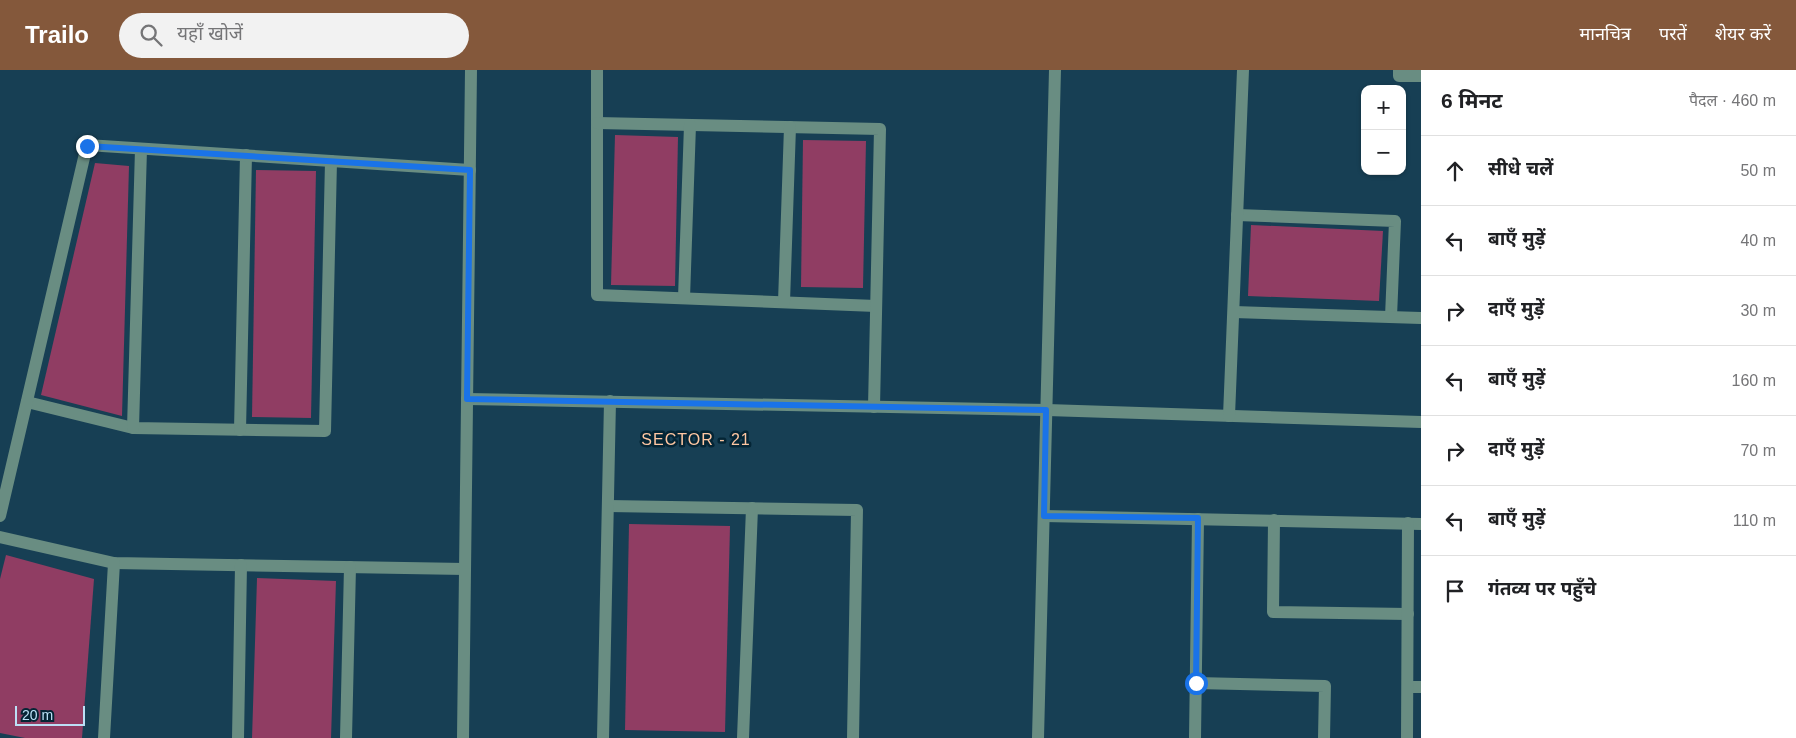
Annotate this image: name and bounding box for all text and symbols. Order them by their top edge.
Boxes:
search box [119,13,469,58]
text: Trailo [25,21,89,48]
icon: search [137,21,165,49]
text: यहाँ खोजें [177,23,243,44]
text: मानचित्र [1579,24,1631,44]
text: परतें [1659,24,1687,44]
text: शेयर करें [1715,24,1771,44]
map controls [1361,85,1406,175]
button: + [1361,85,1406,130]
text: 6 मिनट [1441,89,1503,112]
text: पैदल · 460 m [1689,92,1776,109]
button: − [1361,130,1406,175]
route end [76,135,99,158]
icon: ahead [1441,157,1469,185]
text: सीधे चलें [1488,158,1553,179]
text: 50 m [1740,162,1776,179]
icon: left [1441,227,1469,255]
text: बाएँ मुड़ें [1488,228,1545,249]
text: 40 m [1740,232,1776,249]
icon: right [1441,297,1469,325]
text: दाएँ मुड़ें [1488,298,1544,319]
text: 30 m [1740,302,1776,319]
icon: left [1441,367,1469,395]
text: बाएँ मुड़ें [1488,368,1545,389]
text: 160 m [1732,372,1776,389]
district label: SECTOR - 21 [641,431,751,448]
icon: right [1441,437,1469,465]
text: दाएँ मुड़ें [1488,438,1544,459]
text: 70 m [1740,442,1776,459]
icon: left [1441,507,1469,535]
text: बाएँ मुड़ें [1488,508,1545,529]
text: 110 m [1733,512,1776,529]
icon: arrive [1441,577,1469,605]
text: गंतव्य पर पहुँचे [1488,578,1596,599]
route start [1185,672,1208,695]
scale bar [15,703,85,726]
text: 20 m [22,707,53,723]

